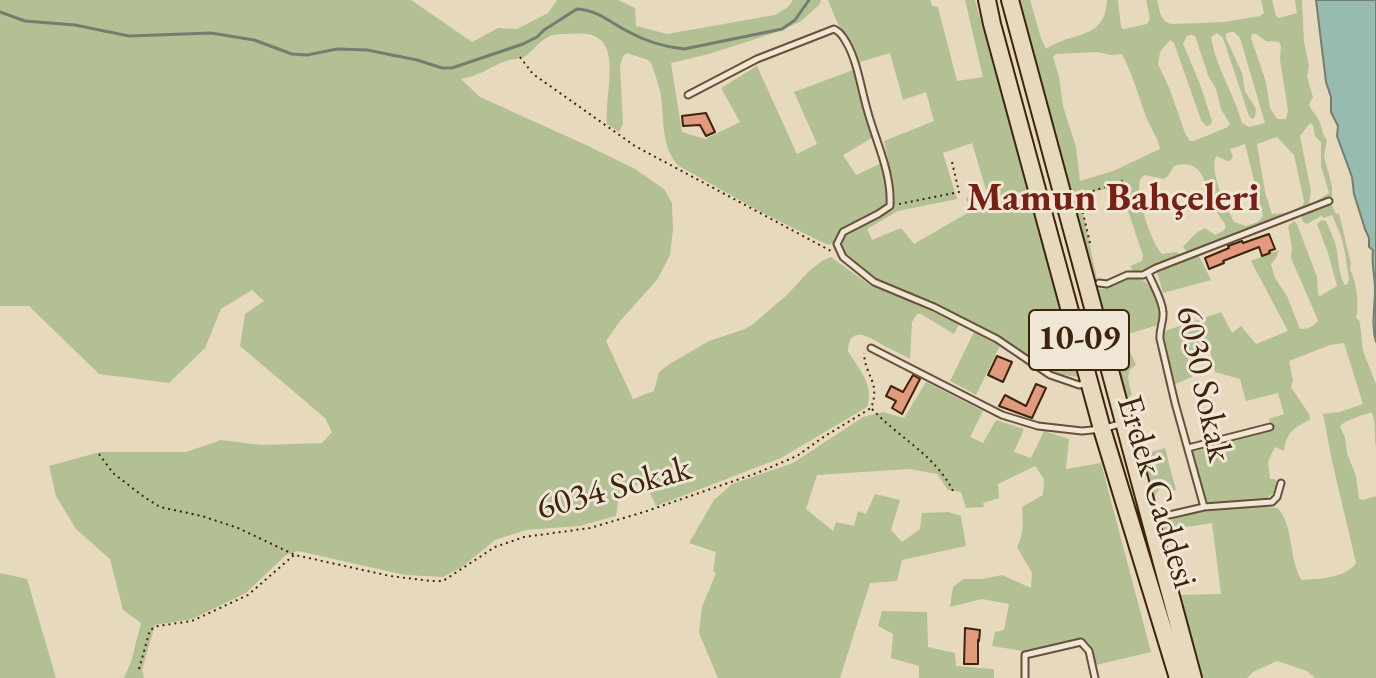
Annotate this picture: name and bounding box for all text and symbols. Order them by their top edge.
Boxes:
district label: Mamun Bahçeleri [966,175,1260,223]
street label: 6030 Sokak [1165,302,1241,466]
road number: 10-09 [1029,310,1129,370]
street label: Erdek Caddesi [1106,390,1206,594]
street label: 6034 Sokak [532,448,696,530]

